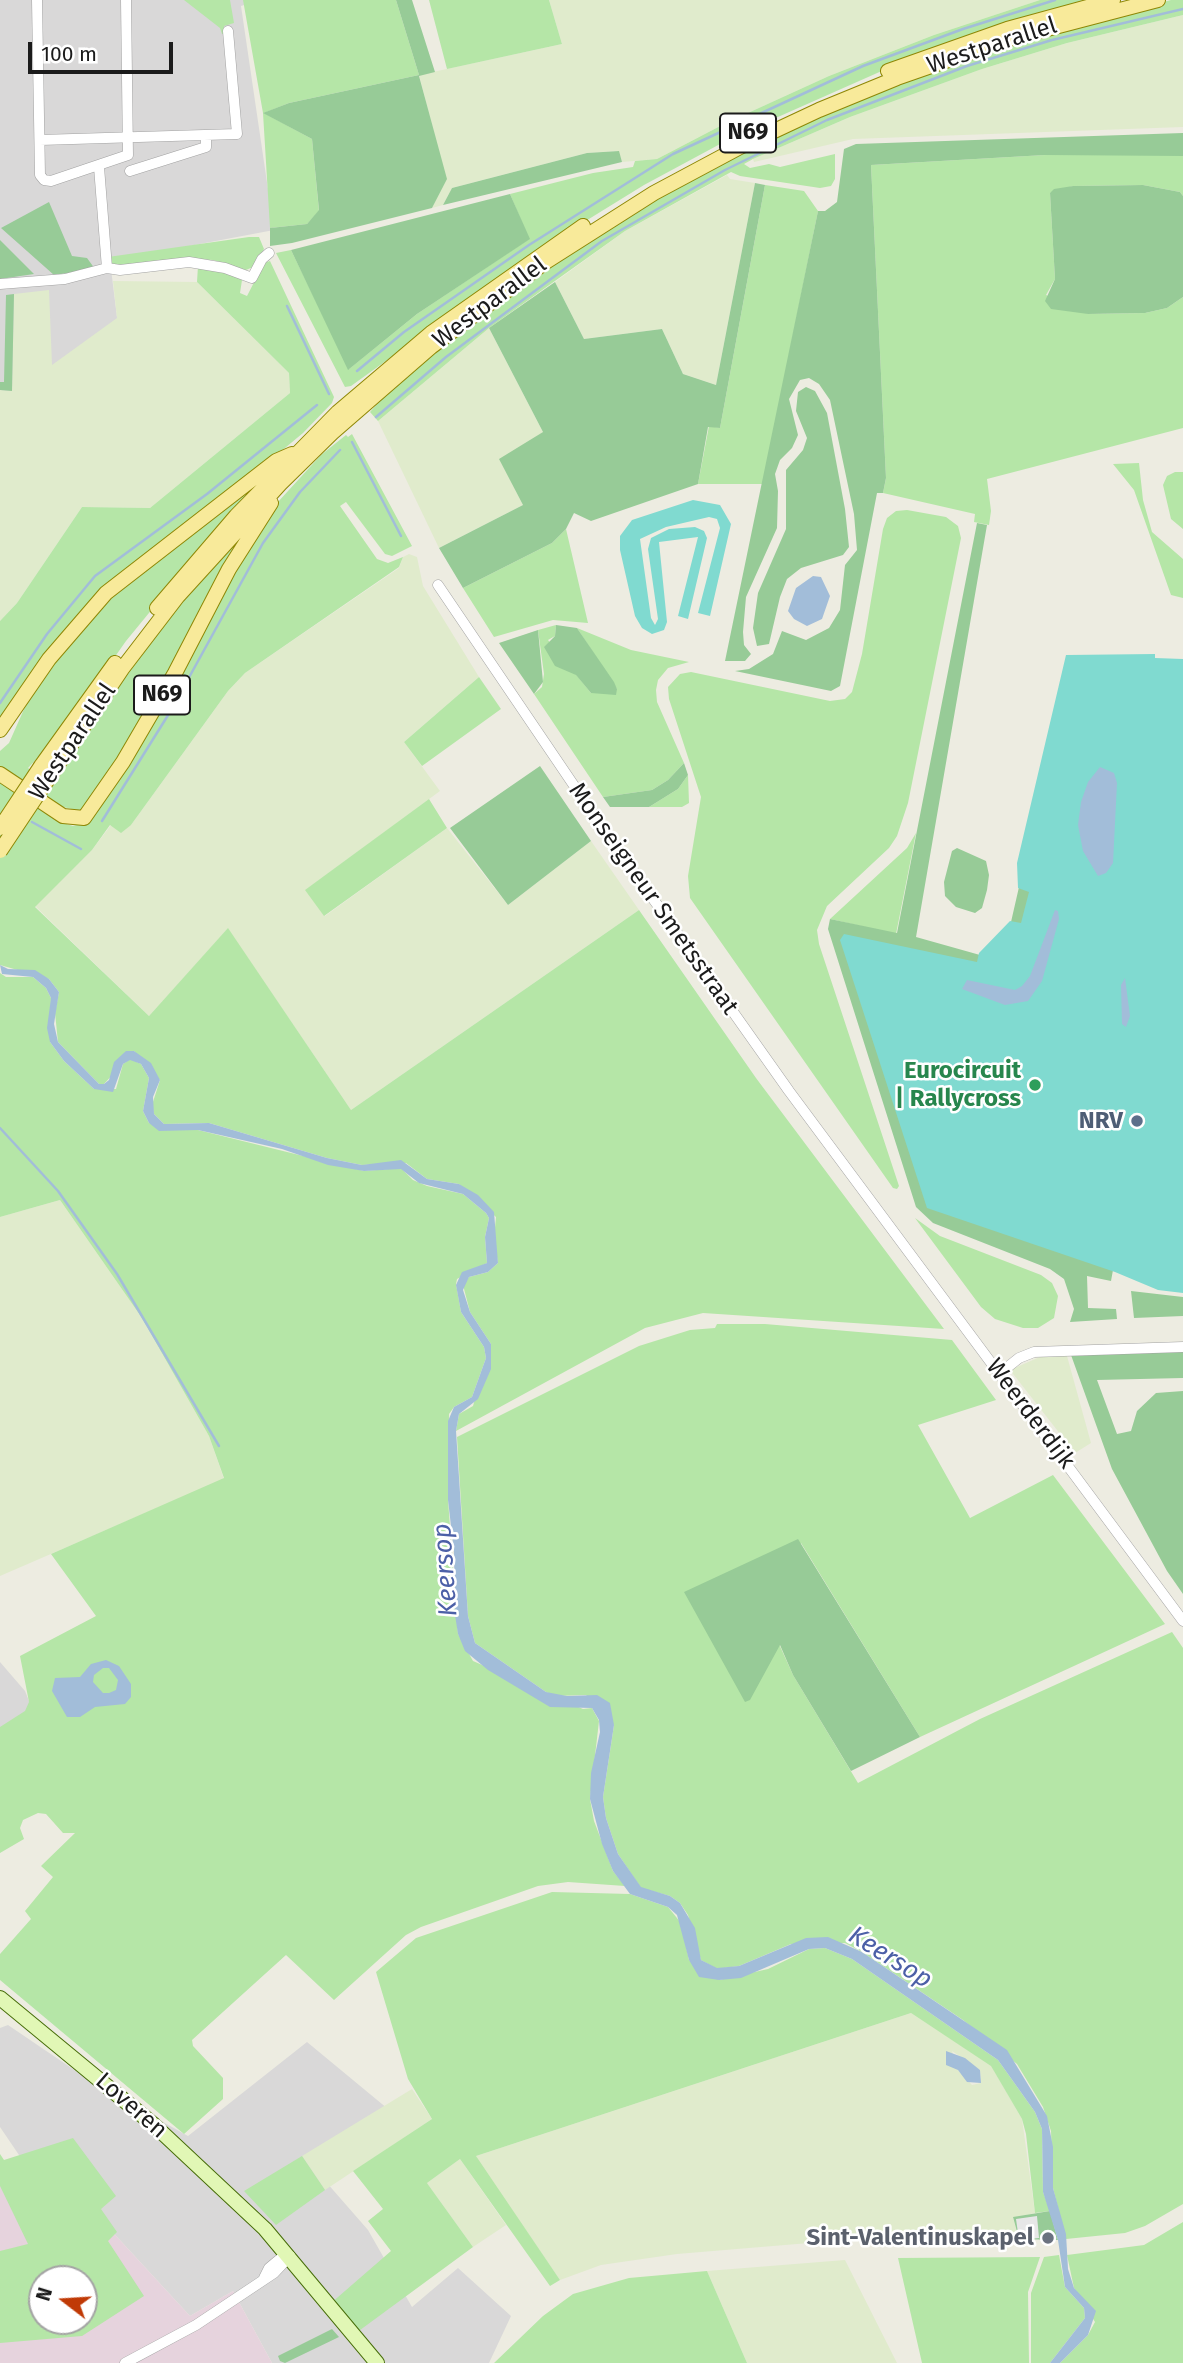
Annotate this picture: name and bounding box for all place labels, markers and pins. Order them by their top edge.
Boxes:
place label: Eurocircuit | Rallycross [895,1057,1021,1113]
marker: Eurocircuit | Rallycross [1027,1077,1043,1093]
place label: NRV [1079,1107,1123,1135]
marker: NRV [1129,1113,1145,1129]
place label: Sint-Valentinuskapel [806,2224,1034,2252]
marker: Sint-Valentinuskapel [1040,2230,1056,2246]

